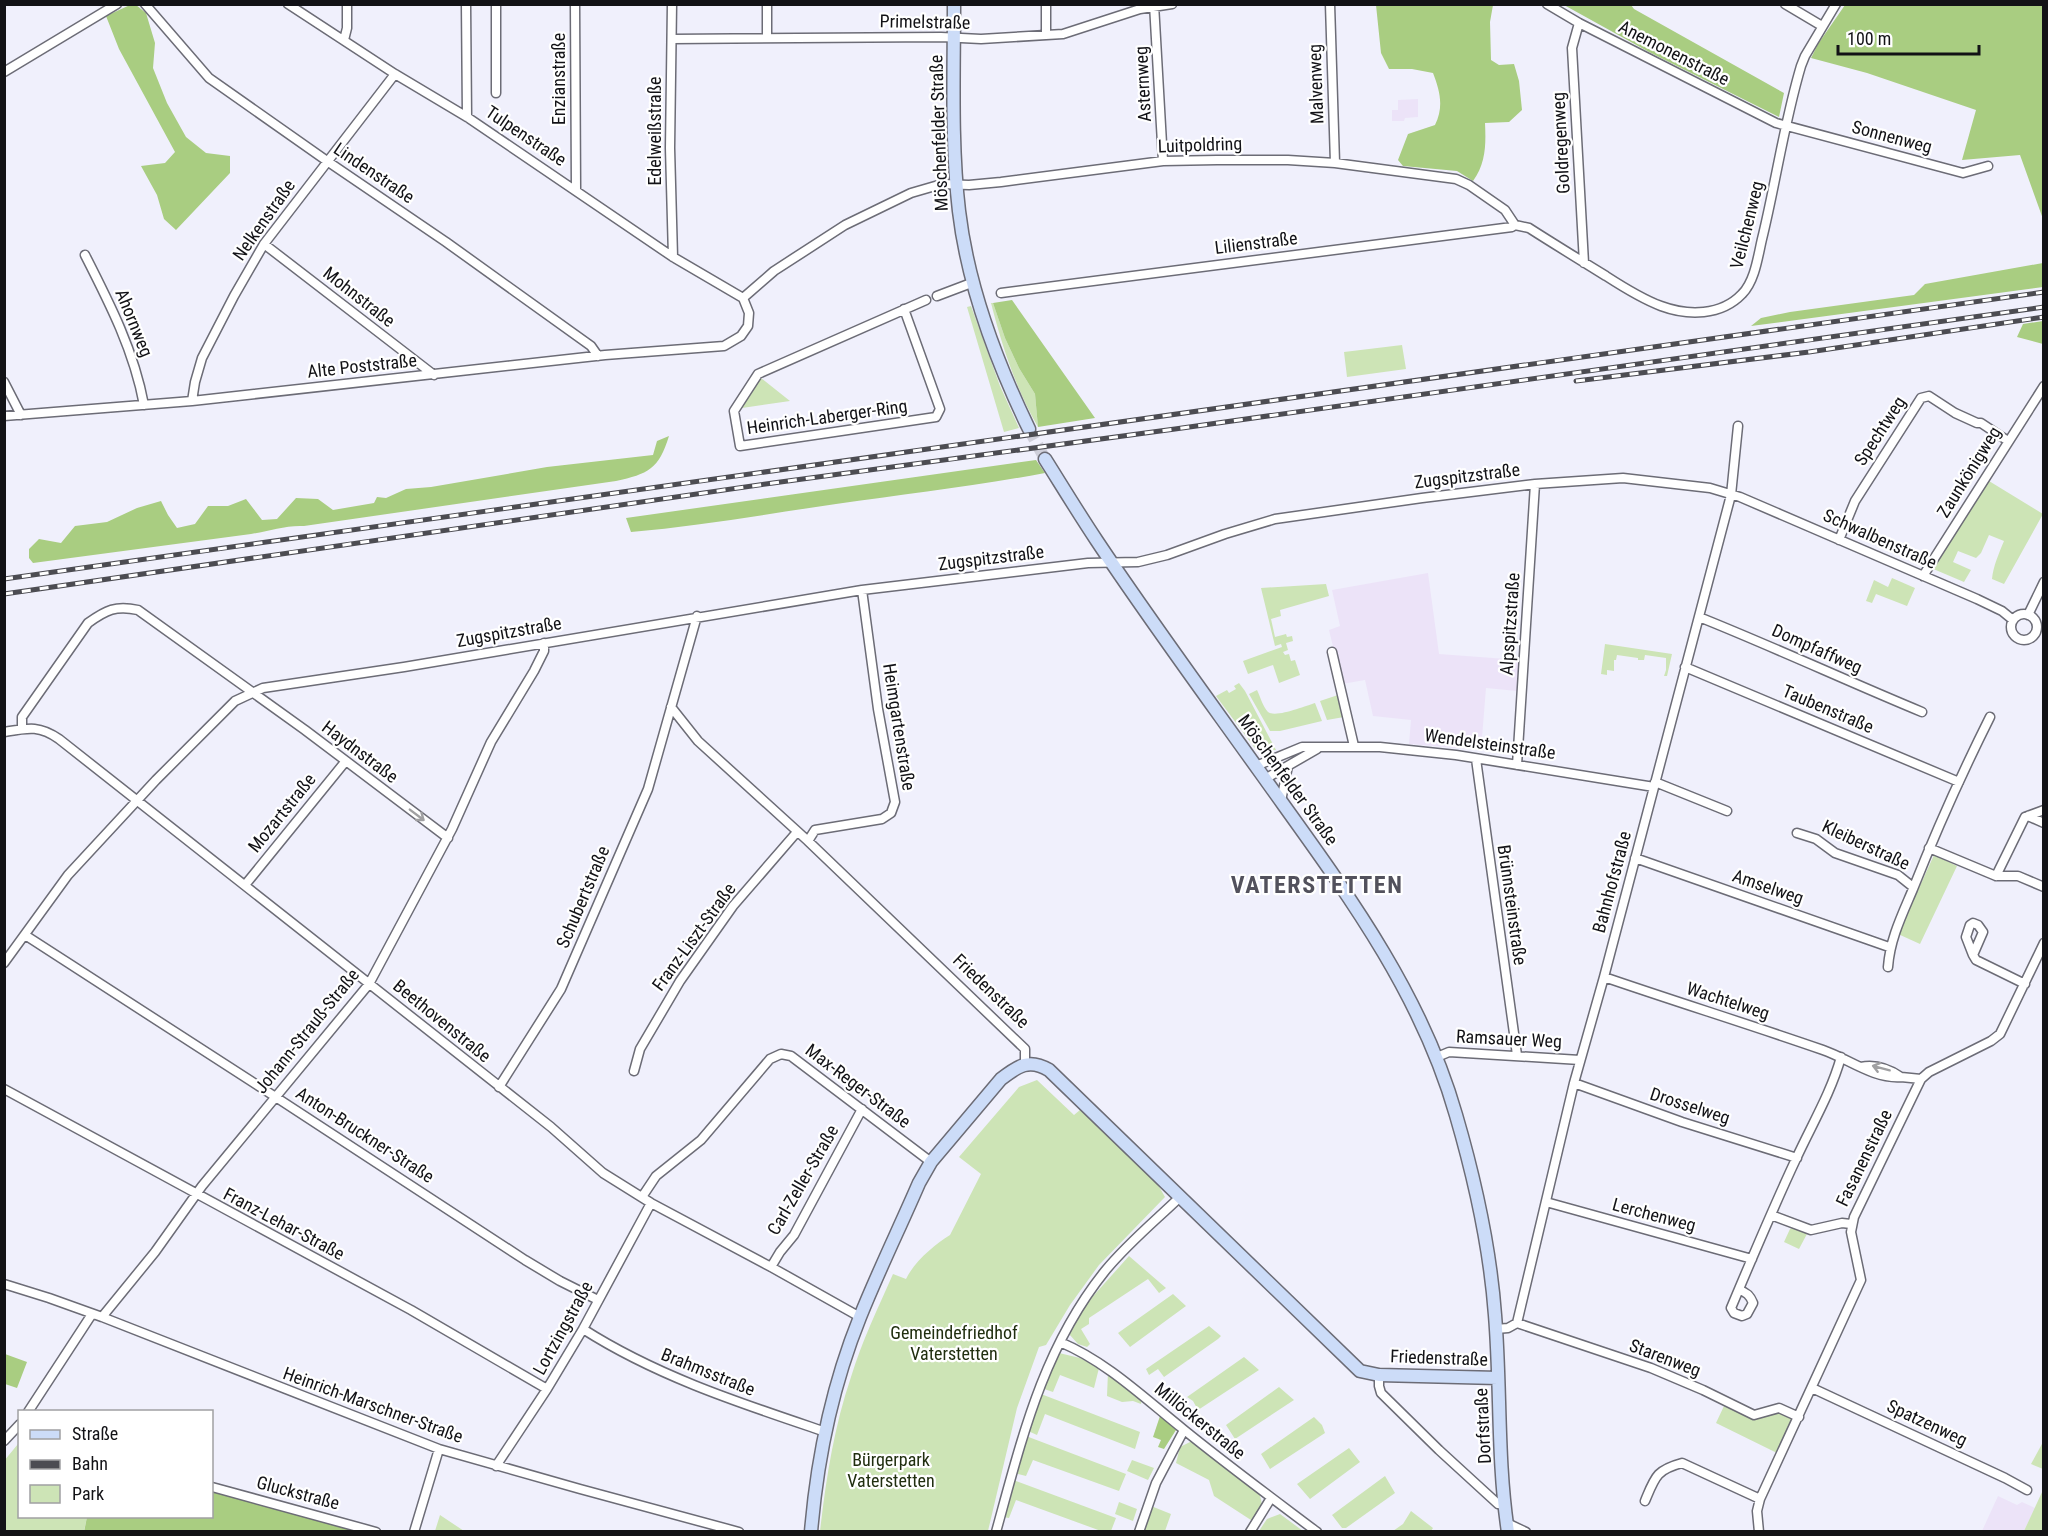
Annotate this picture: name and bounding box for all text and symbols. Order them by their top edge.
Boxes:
street label: Primelstraße [879,10,971,33]
street label: Anemonenstraße [1615,16,1733,89]
scale bar [1838,18,1979,56]
text: 100 m [1847,28,1891,49]
street label: Enzianstraße [548,33,569,125]
street label: Malvenweg [1304,44,1327,124]
street label: Asternweg [1130,46,1155,122]
street label: Möschenfelder Straße [925,55,952,211]
street label: Edelweißstraße [644,76,665,186]
street label: Goldregenweg [1547,92,1574,194]
street label: Tulpenstraße [482,101,571,170]
street label: Sonnenweg [1850,116,1934,157]
street label: Luitpoldring [1157,133,1243,156]
street label: Lindenstraße [330,138,419,207]
street label: Nelkenstraße [228,175,299,264]
street label: Veilchenweg [1725,179,1768,271]
street label: Lilienstraße [1213,227,1299,258]
street label: Mohnstraße [319,262,399,331]
street label: Ahornweg [111,286,158,360]
street label: Alte Poststraße [306,349,418,382]
street label: Spechtweg [1850,392,1910,469]
street label: Heinrich-Laberger-Ring [745,395,909,438]
street label: Zaunkönigweg [1932,422,2005,521]
street label: Zugspitzstraße [1413,459,1521,492]
street label: Schwalbenstraße [1820,504,1940,573]
street label: Zugspitzstraße [937,541,1045,574]
street label: Alpspitzstraße [1495,572,1524,676]
street label: Zugspitzstraße [455,612,563,651]
street label: Dompfaffweg [1769,619,1866,678]
street label: Heimgartenstraße [879,662,920,792]
street label: Taubenstraße [1780,680,1877,737]
street label: Möschenfelder Straße [1234,710,1343,849]
street label: Haydnstraße [318,716,402,787]
street label: Wendelsteinstraße [1423,724,1557,763]
street label: Mozartstraße [243,769,320,856]
one-way arrow [408,809,424,821]
street label: Kleiberstraße [1819,815,1913,874]
street label: Bahnhofstraße [1588,829,1635,935]
street label: Schubertstraße [552,843,613,951]
street label: Brünnsteinstraße [1494,843,1531,967]
street label: Amselweg [1730,865,1806,908]
district label: VATERSTETTEN [1231,871,1403,899]
street label: Franz-Liszt-Straße [647,879,740,995]
street label: Friedenstraße [949,949,1034,1032]
street label: Johann-Strauß-Straße [250,964,363,1097]
street label: Beethovenstraße [389,975,495,1066]
street label: Wachtelweg [1684,977,1772,1024]
street label: Ramsauer Weg [1456,1025,1563,1052]
street label: Max-Reger-Straße [802,1039,915,1132]
one-way arrow [1872,1062,1891,1074]
street label: Anton-Bruckner-Straße [292,1082,438,1187]
street label: Drosselweg [1648,1083,1733,1128]
street label: Fasanenstraße [1831,1106,1896,1209]
street label: Carl-Zeller-Straße [763,1121,843,1238]
street label: Franz-Lehar-Straße [220,1183,348,1264]
street label: Lerchenweg [1610,1193,1698,1236]
street label: Lortzingstraße [528,1277,597,1378]
park label: Gemeindefriedhof Vaterstetten [890,1322,1018,1364]
street label: Starenweg [1627,1334,1704,1381]
street label: Brahmsstraße [658,1343,758,1400]
street label: Friedenstraße [1390,1345,1488,1370]
street label: Heinrich-Marschner-Straße [280,1362,466,1447]
street label: Millöckerstraße [1151,1378,1250,1463]
street label: Dorfstraße [1470,1388,1495,1464]
street label: Spatzenweg [1884,1395,1971,1450]
legend [18,1410,213,1518]
text: Straße [72,1423,118,1444]
park label: Bürgerpark Vaterstetten [847,1449,935,1491]
text: Bahn [72,1453,108,1474]
street label: Gluckstraße [254,1471,342,1514]
text: Park [72,1483,104,1504]

